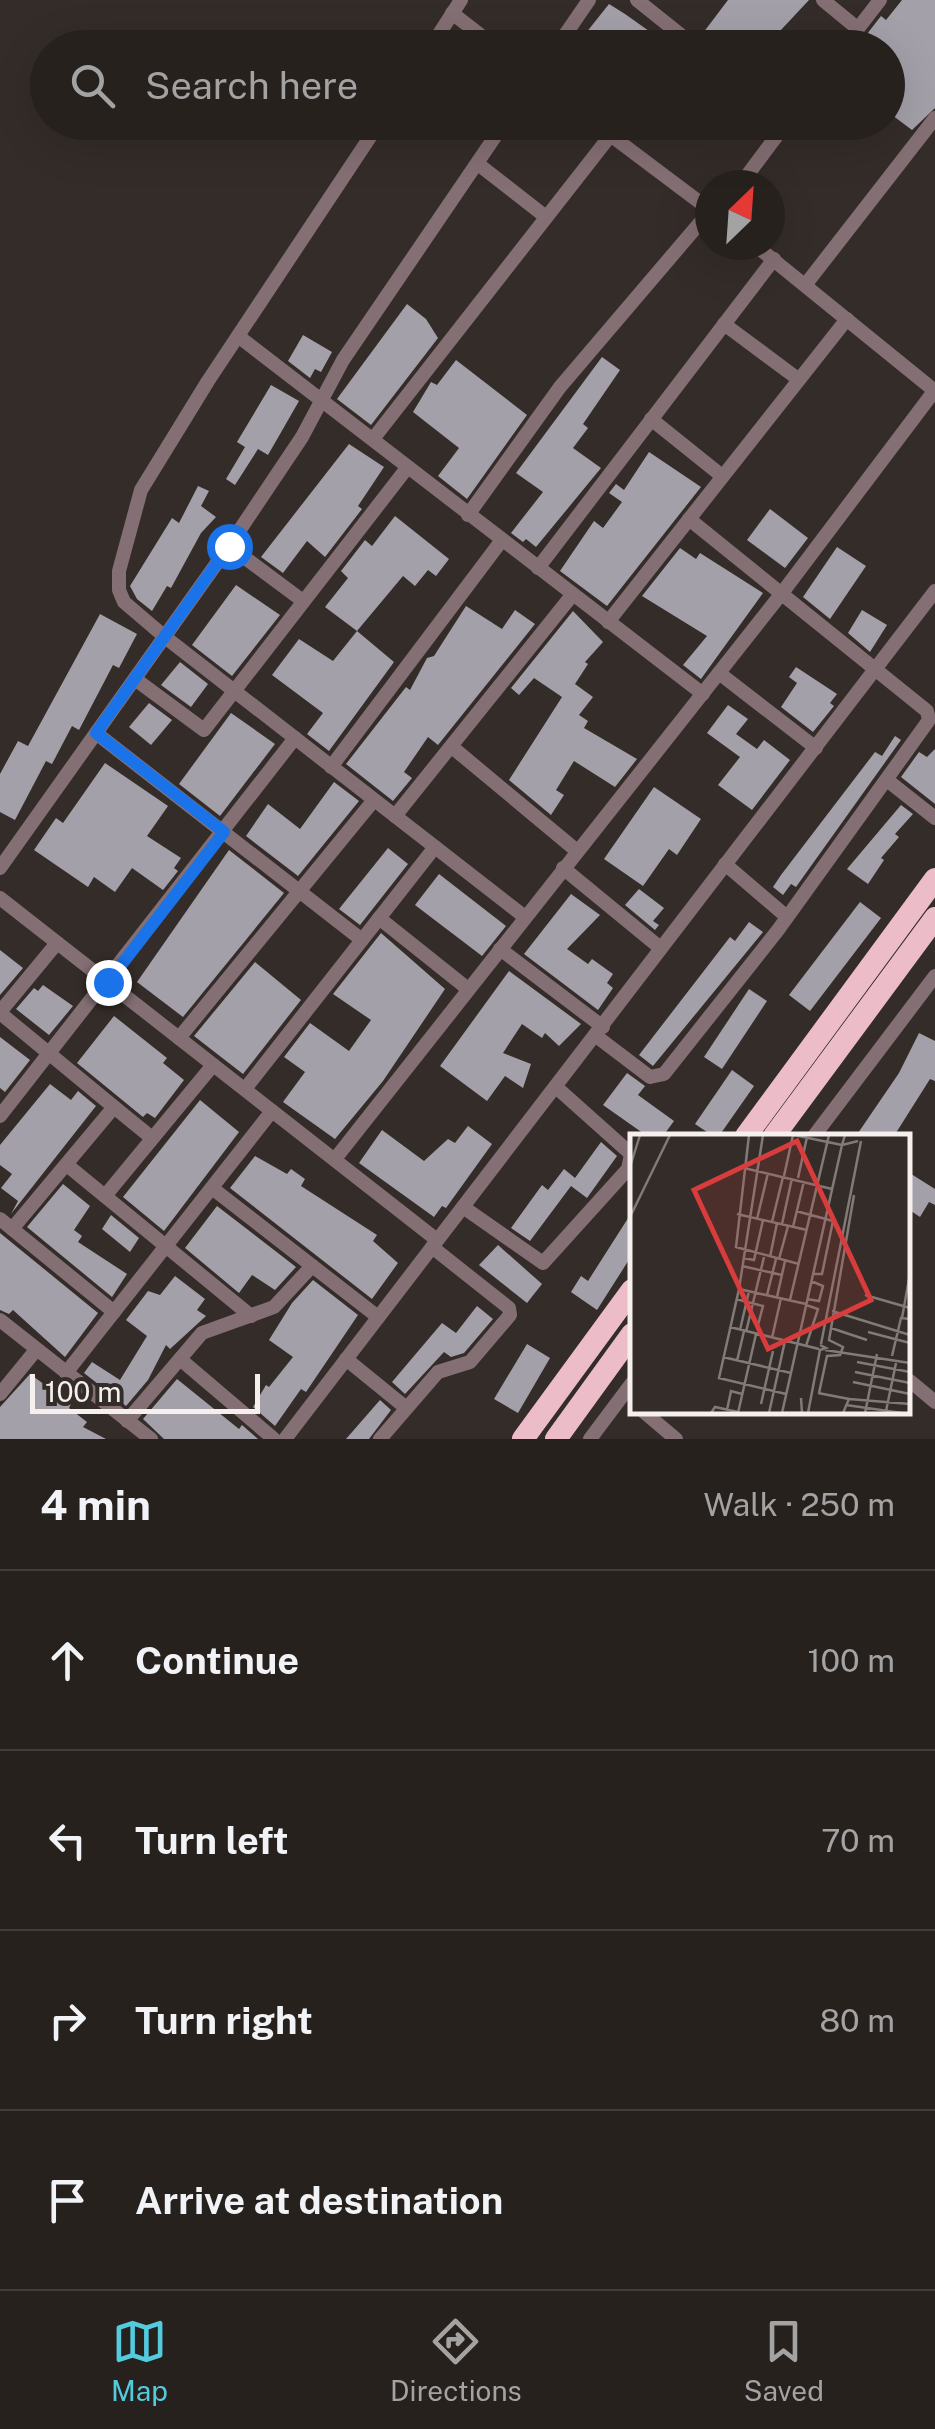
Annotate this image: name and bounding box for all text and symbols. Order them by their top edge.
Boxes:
search box [30,30,905,140]
icon: search [65,58,120,113]
text: Search here [145,63,358,108]
north arrow [695,170,785,260]
route start [207,524,253,570]
route end [86,960,132,1006]
inset map [630,1134,910,1414]
scale bar [30,1369,260,1414]
text: 100 m [45,1375,122,1408]
text: 4 min [40,1480,151,1529]
text: Walk · 250 m [703,1486,895,1523]
icon: ahead [40,1633,95,1688]
text: Continue [135,1638,299,1683]
text: 100 m [808,1642,895,1679]
icon: left [40,1813,95,1868]
text: Turn left [135,1818,289,1863]
text: 70 m [821,1822,895,1859]
icon: right [40,1993,95,2048]
text: Turn right [135,1998,313,2043]
text: 80 m [819,2002,895,2039]
icon: arrive [40,2173,95,2228]
text: Arrive at destination [135,2178,503,2223]
tab: Map [111,2314,168,2407]
tab: Directions [390,2314,522,2407]
tab: Saved [744,2314,824,2407]

